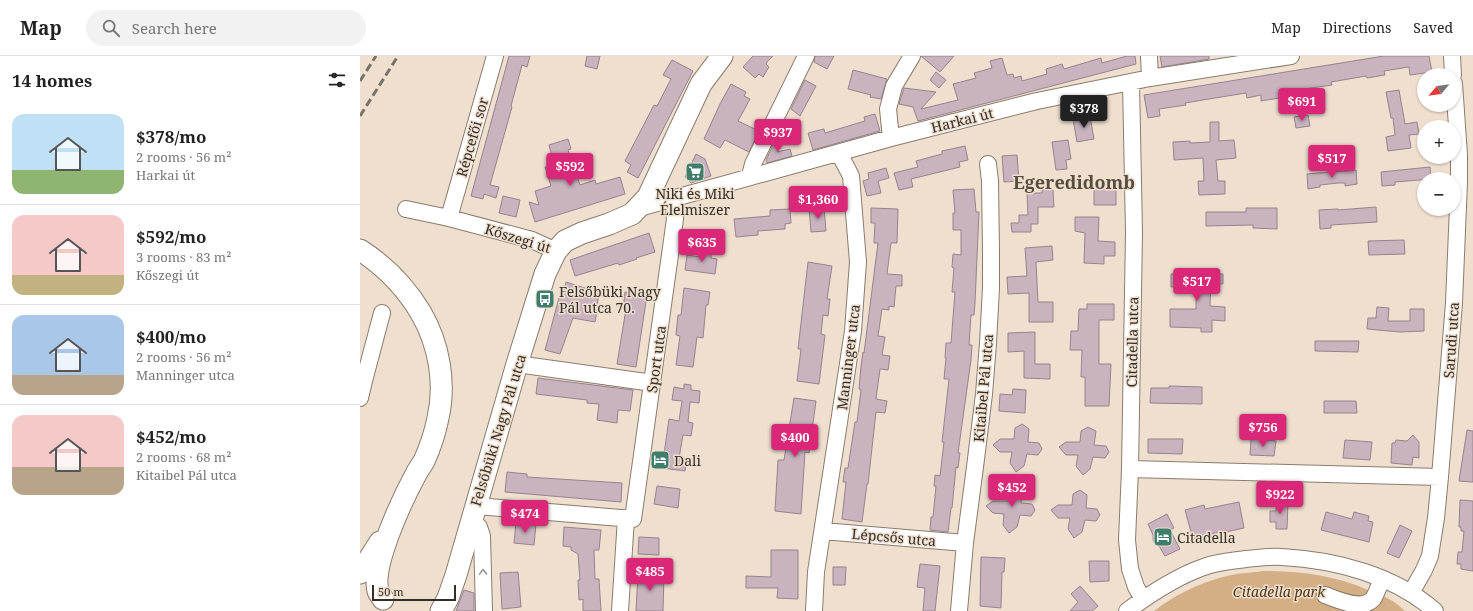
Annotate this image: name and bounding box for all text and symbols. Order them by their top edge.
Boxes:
search box [86,10,366,46]
text: Map [20,15,62,41]
icon: search [100,17,122,39]
text: Search here [132,18,217,38]
text: Map [1271,18,1301,37]
text: Directions [1323,18,1391,37]
text: Saved [1413,18,1453,37]
north arrow [1417,68,1461,112]
map controls [1417,68,1461,216]
text: 14 homes [12,69,92,92]
icon: filters [326,69,348,91]
pin: $691 [1278,88,1326,122]
text: $691 [1287,92,1317,110]
street label: Répcefői sor [452,95,493,179]
pin: $378 [1060,95,1108,129]
text: $378 [1069,99,1099,117]
street label: Harkai út [929,103,995,137]
pin: $937 [754,119,802,153]
button: + [1417,120,1461,164]
text: $937 [763,123,793,141]
text: $378/mo [136,125,207,148]
icon: home [44,130,92,178]
pin: $517 [1308,145,1356,179]
text: 2 rooms · 56 m² [136,148,231,166]
text: $517 [1317,149,1347,167]
pin: $592 [546,153,594,187]
text: $592 [555,157,585,175]
supermarket icon: Niki és Miki Élelmiszer [684,161,706,183]
text: Harkai út [136,166,195,184]
district label: Egeredidomb [1013,170,1135,194]
button: − [1417,172,1461,216]
place label: Niki és Miki Élelmiszer [655,184,735,219]
pin: $1,360 [785,186,851,220]
text: $1,360 [798,190,838,208]
street label: Kőszegi út [483,219,553,257]
text: $592/mo [136,225,207,248]
pin: $635 [678,229,726,263]
icon: home [44,231,92,279]
text: $635 [687,233,717,251]
text: 3 rooms · 83 m² [136,248,231,266]
text: Kőszegi út [136,266,199,284]
pin: $517 [1173,268,1221,302]
text: $517 [1182,272,1212,290]
place label: Felsőbüki Nagy Pál utca 70. [559,282,661,317]
bus stop icon: Felsőbüki Nagy Pál utca 70. [534,288,556,310]
street label: Citadella utca [1122,296,1142,388]
street label: Sarudi utca [1439,301,1463,379]
street label: Manninger utca [832,303,864,411]
street label: Sport utca [642,324,670,394]
text: $400/mo [136,325,207,348]
icon: home [44,331,92,379]
street label: Kitaibel Pál utca [969,333,997,443]
text: 2 rooms · 56 m² [136,348,231,366]
street label: Felsőbüki Nagy Pál utca [466,351,530,508]
text: Manninger utca [136,366,235,384]
pin: $756 [1239,414,1287,448]
text: $756 [1248,418,1278,436]
pin: $400 [771,424,819,458]
text: $452/mo [136,425,207,448]
text: $400 [780,428,810,446]
icon: home [44,431,92,479]
text: 2 rooms · 68 m² [136,448,231,466]
hotel icon: Dali [649,449,671,471]
place label: Dali [674,451,701,470]
text: Kitaibel Pál utca [136,466,237,484]
pin: $452 [988,474,1036,508]
text: $452 [997,478,1027,496]
pin: $922 [1256,481,1304,515]
text: $922 [1265,485,1295,503]
pin: $474 [501,500,549,534]
text: $474 [510,504,540,522]
street label: Lépcsős utca [851,524,937,550]
hotel icon: Citadella [1152,526,1174,548]
place label: Citadella [1177,528,1236,547]
pin: $485 [626,558,674,592]
text: $485 [635,562,665,580]
one-way arrow [479,569,487,575]
park label: Citadella park [1233,582,1326,601]
scale bar [372,583,456,602]
text: 50 m [378,584,404,599]

